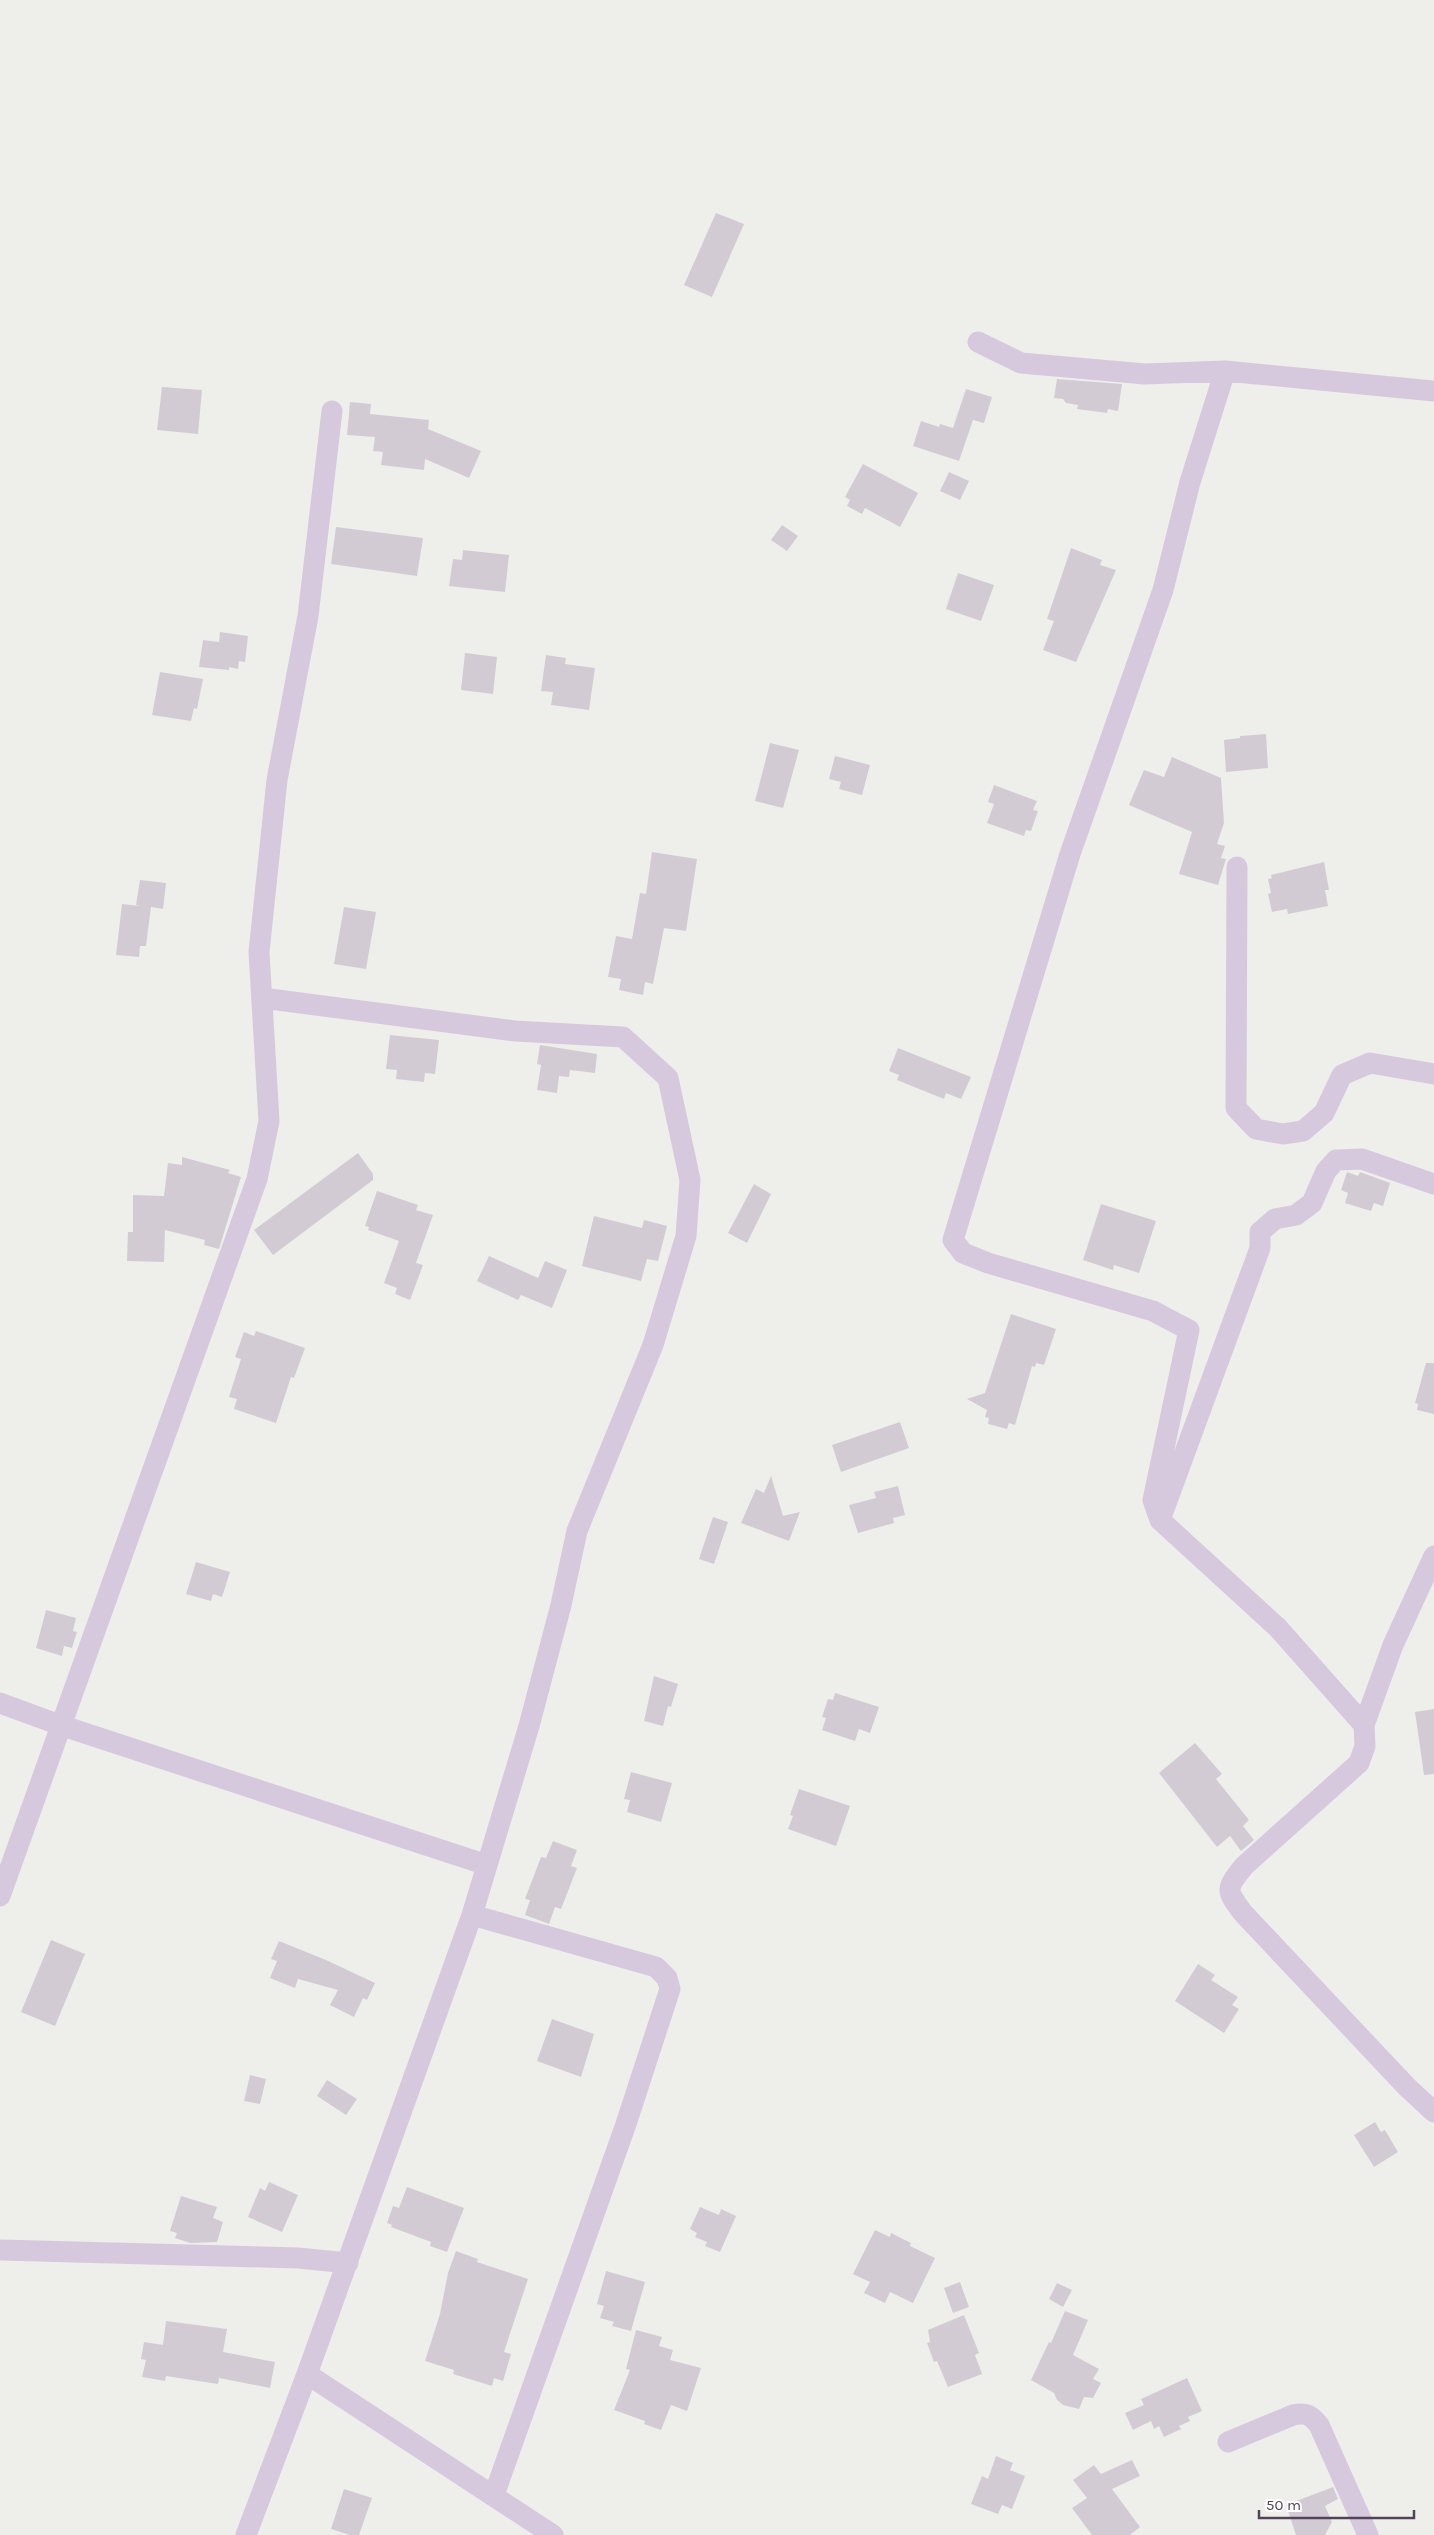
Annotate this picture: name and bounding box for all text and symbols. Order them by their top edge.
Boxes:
scale bar [1259,2488,1414,2520]
text: 50 m [1266,2496,1301,2514]

